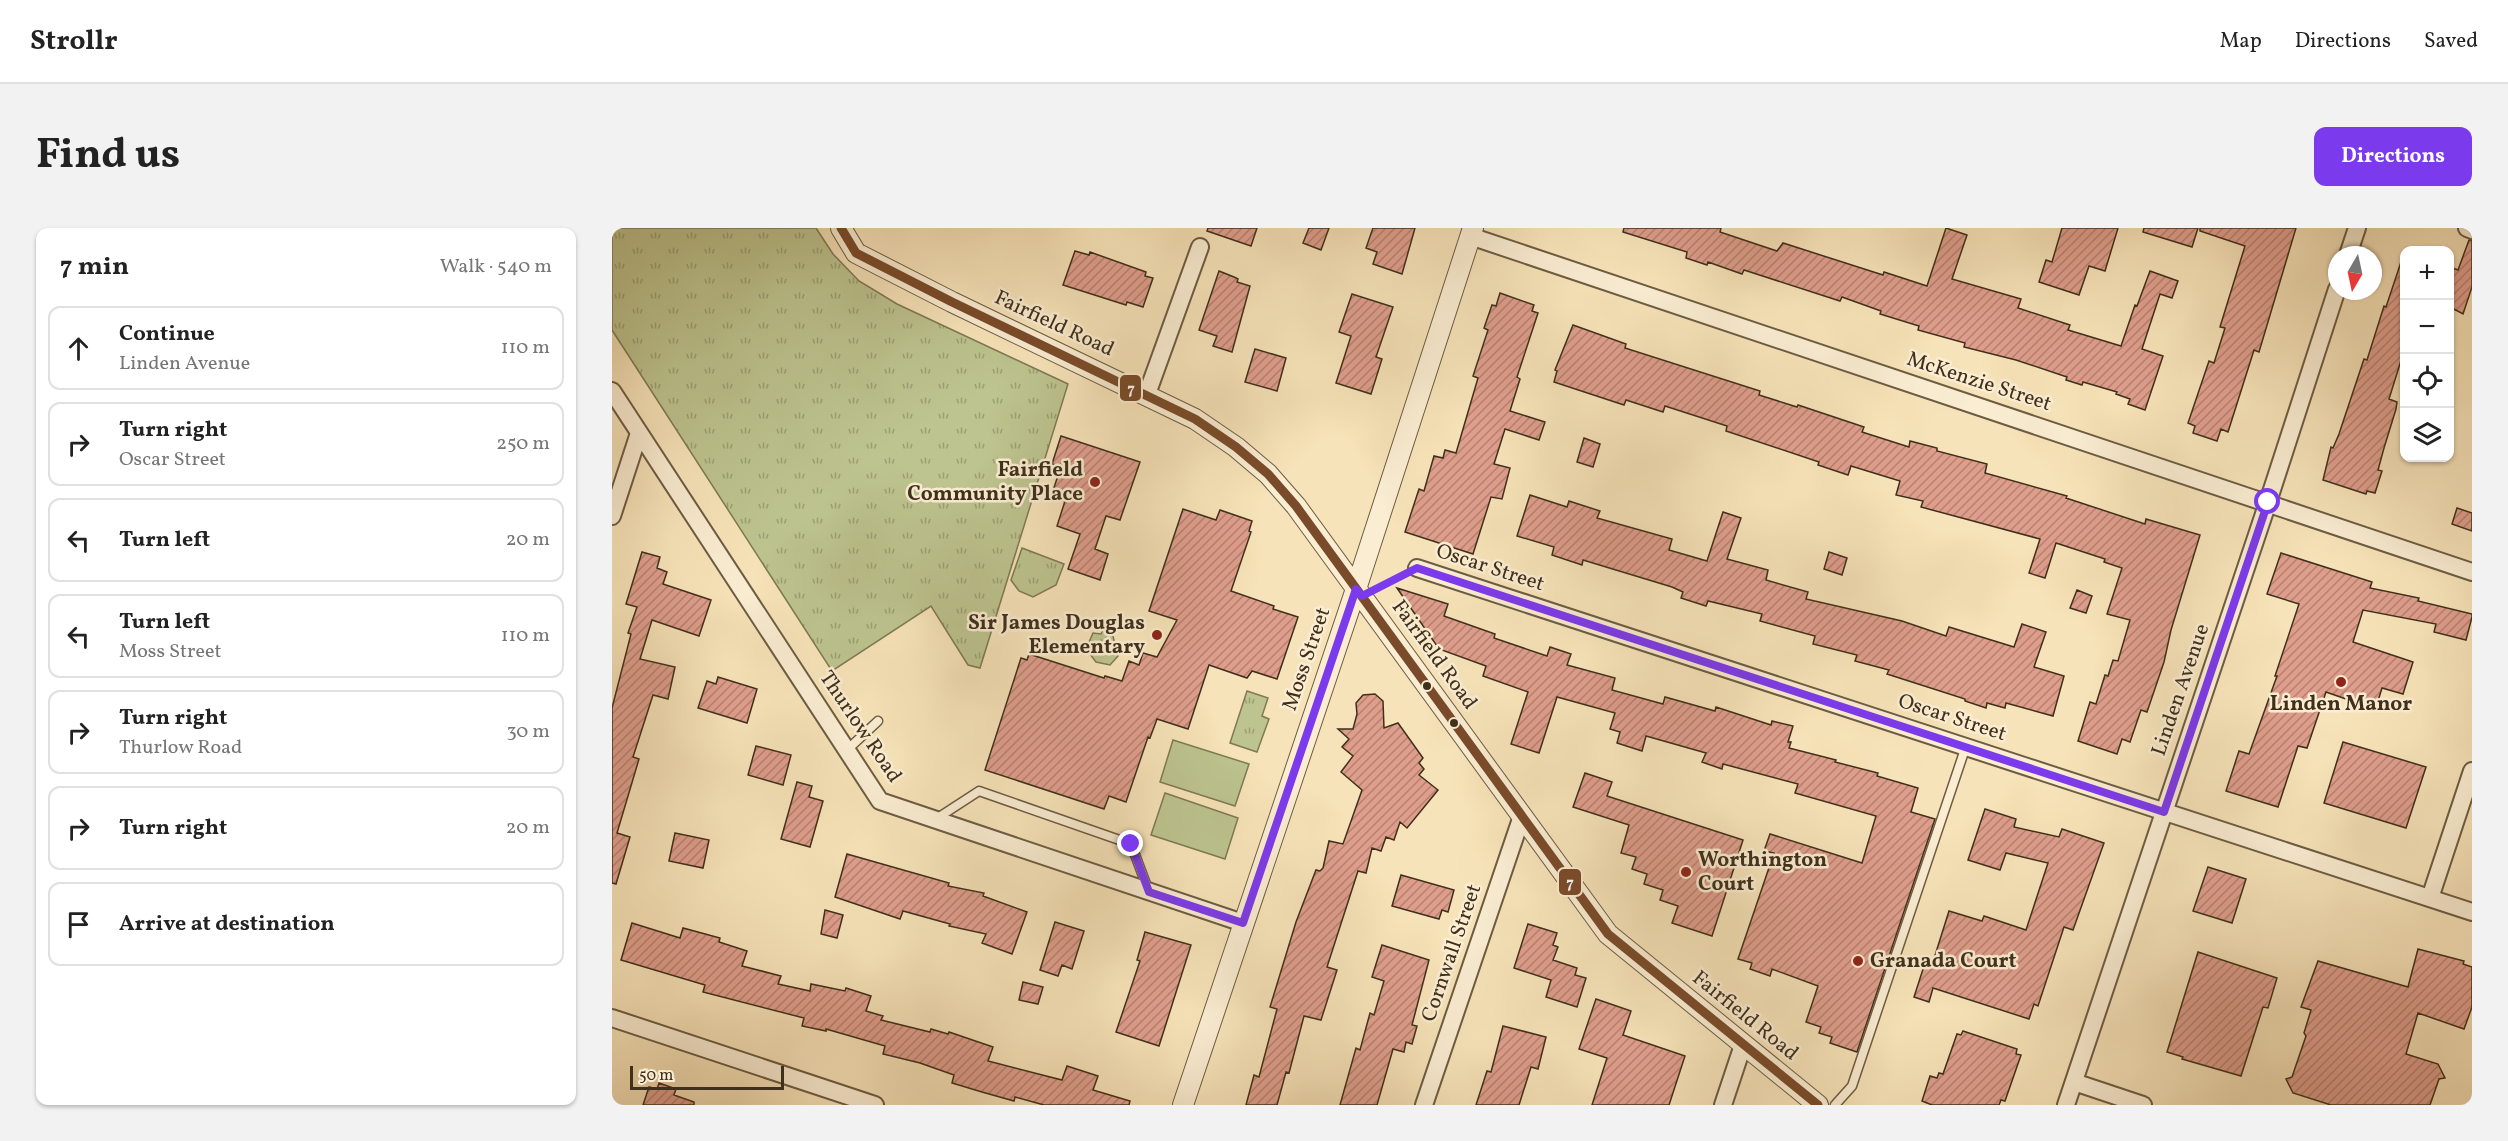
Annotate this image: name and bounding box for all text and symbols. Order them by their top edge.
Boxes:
text: Strollr [30,22,118,61]
text: Map [2220,27,2262,56]
text: Directions [2295,27,2391,56]
text: Saved [2424,27,2478,56]
text: Find us [36,127,180,186]
button: Directions [2314,127,2472,186]
north arrow [2328,246,2382,300]
map controls [2400,246,2454,462]
button: + [2400,246,2454,300]
text: 7 min [60,249,129,285]
text: Walk · 540 m [440,253,552,281]
street label: Fairfield Road [989,284,1119,364]
button: − [2400,300,2454,354]
text: Continue [119,319,215,350]
icon: ahead [62,332,95,365]
text: 110 m [501,334,550,362]
street label: McKenzie Street [1903,345,2055,419]
text: Linden Avenue [119,350,250,378]
button: locate [2400,354,2454,408]
line badge: 7 [1119,374,1142,402]
text: 7 [1127,379,1135,401]
button: layers [2400,408,2454,462]
text: Turn right [119,415,227,446]
icon: right [62,428,95,461]
text: 250 m [496,430,550,458]
text: Oscar Street [119,446,226,474]
place label: Fairfield Community Place [907,456,1083,509]
marker: Fairfield Community Place [1088,475,1102,489]
route start [2254,488,2280,514]
icon: left [62,524,95,557]
text: Turn left [119,525,210,556]
text: 20 m [506,526,550,554]
street label: Oscar Street [1432,537,1548,599]
street label: Fairfield Road [1384,594,1484,716]
street label: Moss Street [1276,603,1338,715]
text: Turn left [119,607,210,638]
place label: Sir James Douglas Elementary [968,609,1145,662]
icon: left [62,620,95,653]
street label: Linden Avenue [2145,620,2217,760]
text: 110 m [501,622,550,650]
marker: Sir James Douglas Elementary [1150,628,1164,642]
text: Moss Street [119,638,221,666]
street label: Thurlow Road [812,665,908,789]
marker: Linden Manor [2334,675,2348,689]
unlabelled marker [1421,680,1433,692]
street label: Oscar Street [1894,687,2010,749]
place label: Linden Manor [2270,690,2412,719]
text: Turn right [119,703,227,734]
icon: right [62,716,95,749]
unlabelled marker [1448,717,1460,729]
text: 30 m [506,718,550,746]
text: Thurlow Road [119,734,242,762]
icon: right [62,812,95,845]
text: Turn right [119,813,227,844]
text: 20 m [506,814,550,842]
route end [1117,830,1143,856]
place label: Worthington Court [1698,846,1827,899]
marker: Worthington Court [1679,865,1693,879]
line badge: 7 [1558,868,1582,896]
text: 7 [1566,873,1574,895]
street label: Cornwall Street [1415,880,1489,1026]
icon: arrive [62,908,95,941]
text: Arrive at destination [119,909,335,940]
place label: Granada Court [1870,947,2016,976]
marker: Granada Court [1851,954,1865,968]
street label: Fairfield Road [1686,964,1804,1068]
scale bar [630,1063,784,1090]
text: 50 m [639,1065,673,1087]

